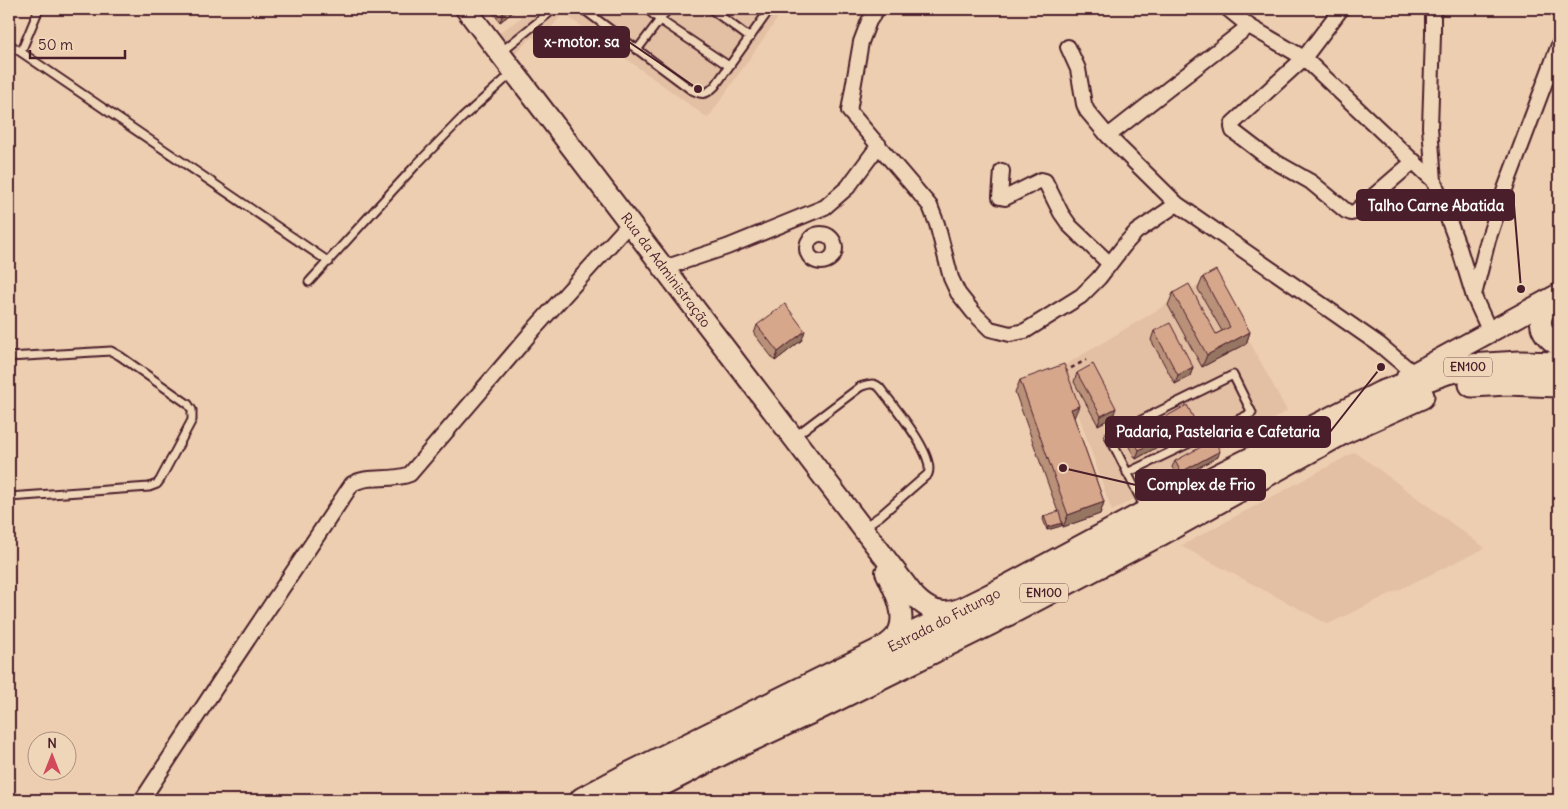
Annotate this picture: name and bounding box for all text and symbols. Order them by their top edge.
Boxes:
callout: x-motor. sa [534,27,629,57]
scale bar [30,28,125,60]
text: x-motor. sa [544,32,620,51]
text: 50 m [38,35,73,54]
callout: Talho Carne Abatida [1357,190,1514,220]
text: Talho Carne Abatida [1368,196,1505,215]
street label: Rua da Administração [617,209,715,331]
road number: EN100 [1444,358,1492,377]
callout: Padaria, Pastelaria e Cafetaria [1106,417,1330,447]
text: Padaria, Pastelaria e Cafetaria [1116,422,1320,441]
callout: Complex de Frio [1136,470,1265,500]
text: Complex de Frio [1147,475,1256,495]
street label: Estrada do Futungo [885,584,1003,656]
road number: EN100 [1020,584,1068,602]
north arrow [28,732,78,782]
text: N [47,734,57,752]

